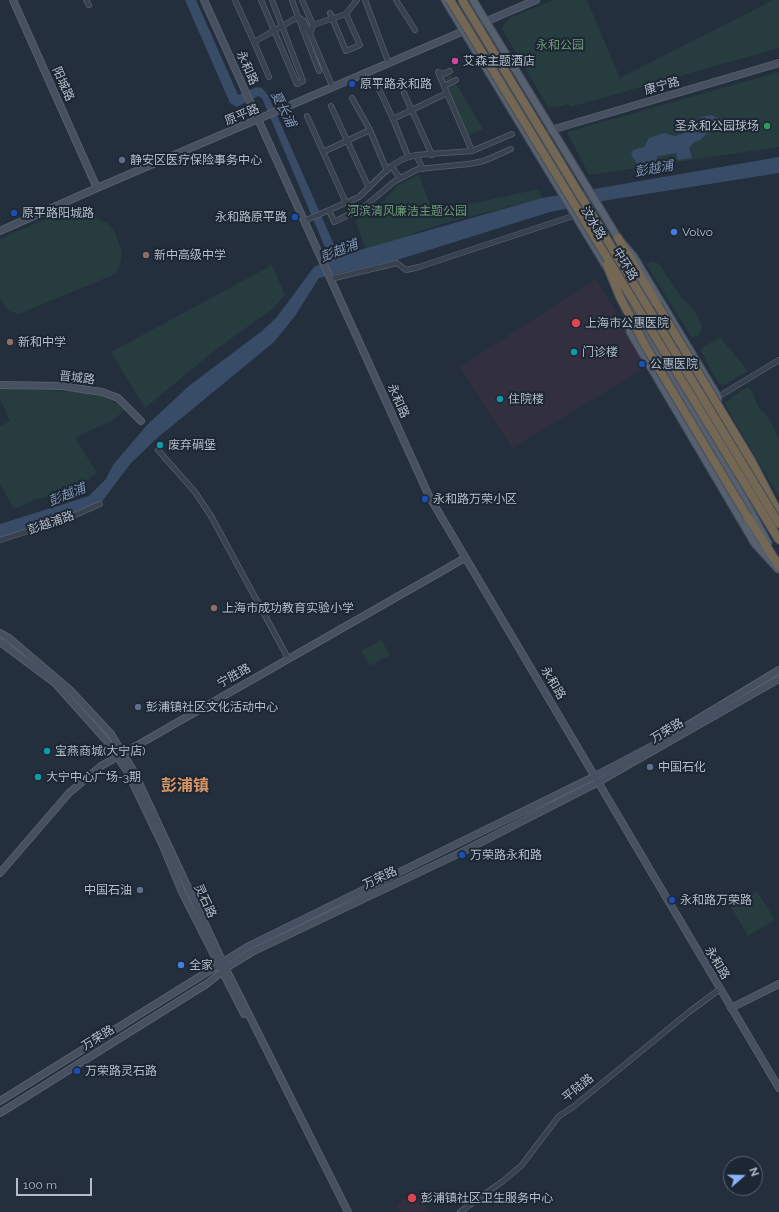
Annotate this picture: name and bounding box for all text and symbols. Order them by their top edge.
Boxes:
park label: 永和公园 [536,38,584,52]
street label: 永和路 [233,49,261,87]
place label: 艾森主题酒店 [463,54,535,68]
marker: 艾森主题酒店 [450,56,460,66]
street label: 阳城路 [49,65,77,103]
street label: 康宁路 [643,74,681,98]
place label: 原平路永和路 [360,77,432,91]
marker: 原平路永和路 [347,79,357,89]
water label: 夏长浦 [267,88,299,130]
street label: 原平路 [223,101,261,129]
place label: 圣永和公园球场 [675,119,759,133]
marker: 圣永和公园球场 [762,121,772,131]
place label: 静安区医疗保险事务中心 [130,153,262,167]
marker: 静安区医疗保险事务中心 [117,155,127,165]
water label: 彭越浦 [633,158,675,180]
park label: 河滨清风廉洁主题公园 [347,204,467,218]
street label: 汶水路 [578,204,608,242]
place label: 原平路阳城路 [22,206,94,220]
marker: 原平路阳城路 [9,208,19,218]
place label: 永和路原平路 [215,210,287,224]
marker: 永和路原平路 [290,212,300,222]
place label: Volvo [682,225,713,239]
marker: Volvo [669,227,679,237]
water label: 彭越浦 [318,237,360,265]
street label: 中环路 [610,245,640,283]
place label: 新中高级中学 [154,248,226,262]
marker: 新中高级中学 [141,250,151,260]
place label: 上海市公惠医院 [585,316,669,330]
marker: 上海市公惠医院 [570,317,582,329]
place label: 新和中学 [18,335,66,349]
marker: 新和中学 [5,337,15,347]
place label: 门诊楼 [582,345,618,359]
marker: 门诊楼 [569,347,579,357]
place label: 公惠医院 [650,357,698,371]
marker: 公惠医院 [637,359,647,369]
street label: 晋城路 [58,369,96,387]
street label: 永和路 [384,382,412,420]
place label: 住院楼 [508,392,544,406]
marker: 住院楼 [495,394,505,404]
place label: 废弃碉堡 [168,438,216,452]
marker: 废弃碉堡 [155,440,165,450]
water label: 彭越浦 [46,480,88,510]
place label: 永和路万荣小区 [433,492,517,506]
marker: 永和路万荣小区 [420,494,430,504]
street label: 彭越浦路 [26,508,76,538]
place label: 上海市成功教育实验小学 [222,601,354,615]
marker: 上海市成功教育实验小学 [209,603,219,613]
street label: 宁胜路 [215,661,253,691]
street label: 永和路 [538,664,568,702]
place label: 彭浦镇社区文化活动中心 [146,700,278,714]
marker: 彭浦镇社区文化活动中心 [133,702,143,712]
street label: 万荣路 [648,716,686,746]
place label: 宝燕商城(大宁店) [55,744,145,758]
marker: 宝燕商城(大宁店) [42,746,52,756]
place label: 中国石化 [658,760,706,774]
marker: 中国石化 [645,762,655,772]
place label: 大宁中心广场-3期 [46,770,141,784]
marker: 大宁中心广场-3期 [33,772,43,782]
district label: 彭浦镇 [161,776,209,796]
place label: 万荣路永和路 [470,848,542,862]
marker: 万荣路永和路 [457,850,467,860]
street label: 万荣路 [361,864,399,892]
street label: 灵石路 [191,882,219,920]
place label: 中国石油 [84,883,132,897]
marker: 中国石油 [135,885,145,895]
place label: 永和路万荣路 [680,893,752,907]
marker: 永和路万荣路 [667,895,677,905]
street label: 永和路 [702,944,732,982]
place label: 全家 [189,958,213,972]
marker: 全家 [176,960,186,970]
street label: 万荣路 [79,1022,117,1054]
place label: 万荣路灵石路 [85,1064,157,1078]
marker: 万荣路灵石路 [72,1066,82,1076]
street label: 平陆路 [559,1071,597,1105]
north arrow [723,1156,763,1196]
text: N [746,1166,761,1178]
scale bar [18,1170,94,1196]
text: 100 m [23,1178,57,1192]
place label: 彭浦镇社区卫生服务中心 [421,1191,553,1205]
marker: 彭浦镇社区卫生服务中心 [406,1192,418,1204]

